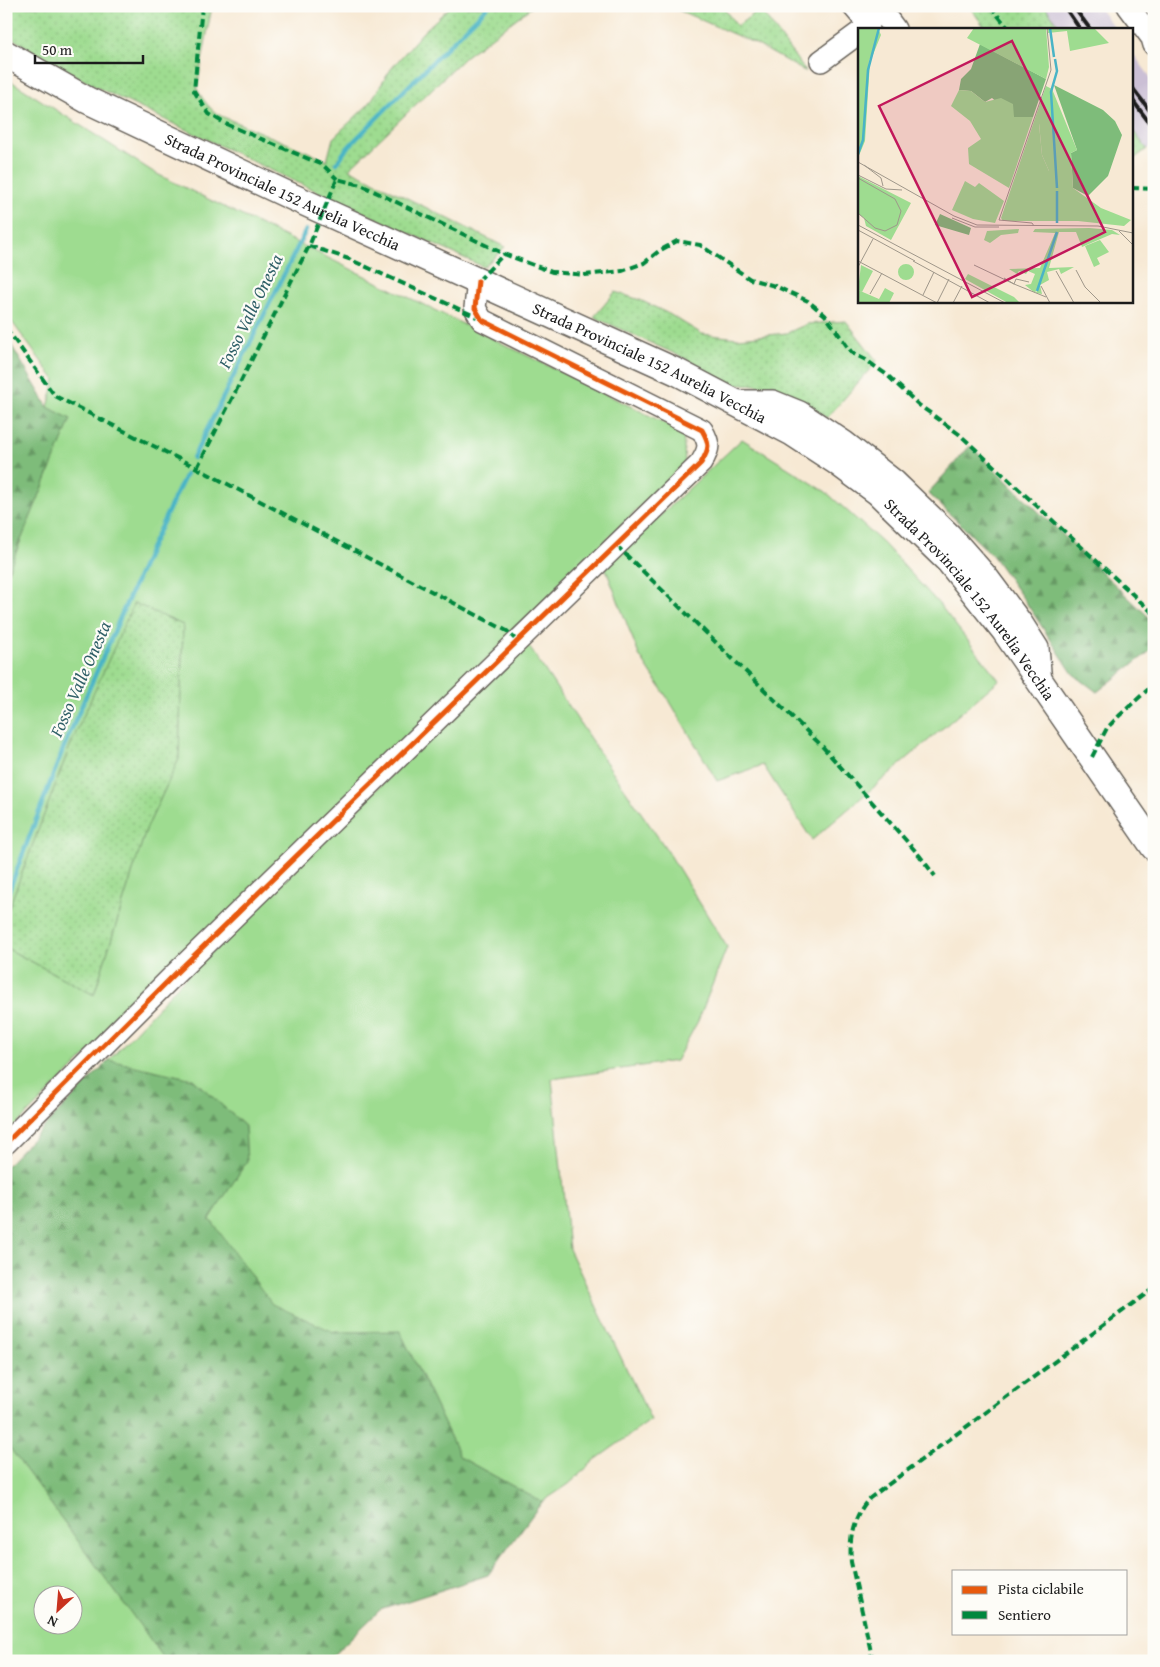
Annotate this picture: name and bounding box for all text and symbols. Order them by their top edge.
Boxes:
inset map [858,28,1132,302]
scale bar [35,32,142,64]
text: 50 m [42,39,73,60]
street label: Strada Provinciale 152 Aurelia Vecchia [161,126,405,257]
water label: Fosso Valle Onesta [210,249,290,374]
street label: Strada Provinciale 152 Aurelia Vecchia [529,296,771,429]
street label: Strada Provinciale 152 Aurelia Vecchia [879,492,1061,705]
water label: Fosso Valle Onesta [42,616,118,742]
legend [952,1570,1128,1634]
text: Pista ciclabile [998,1578,1084,1599]
north arrow [32,1584,82,1634]
text: Sentiero [998,1604,1051,1625]
text: N [43,1610,61,1633]

